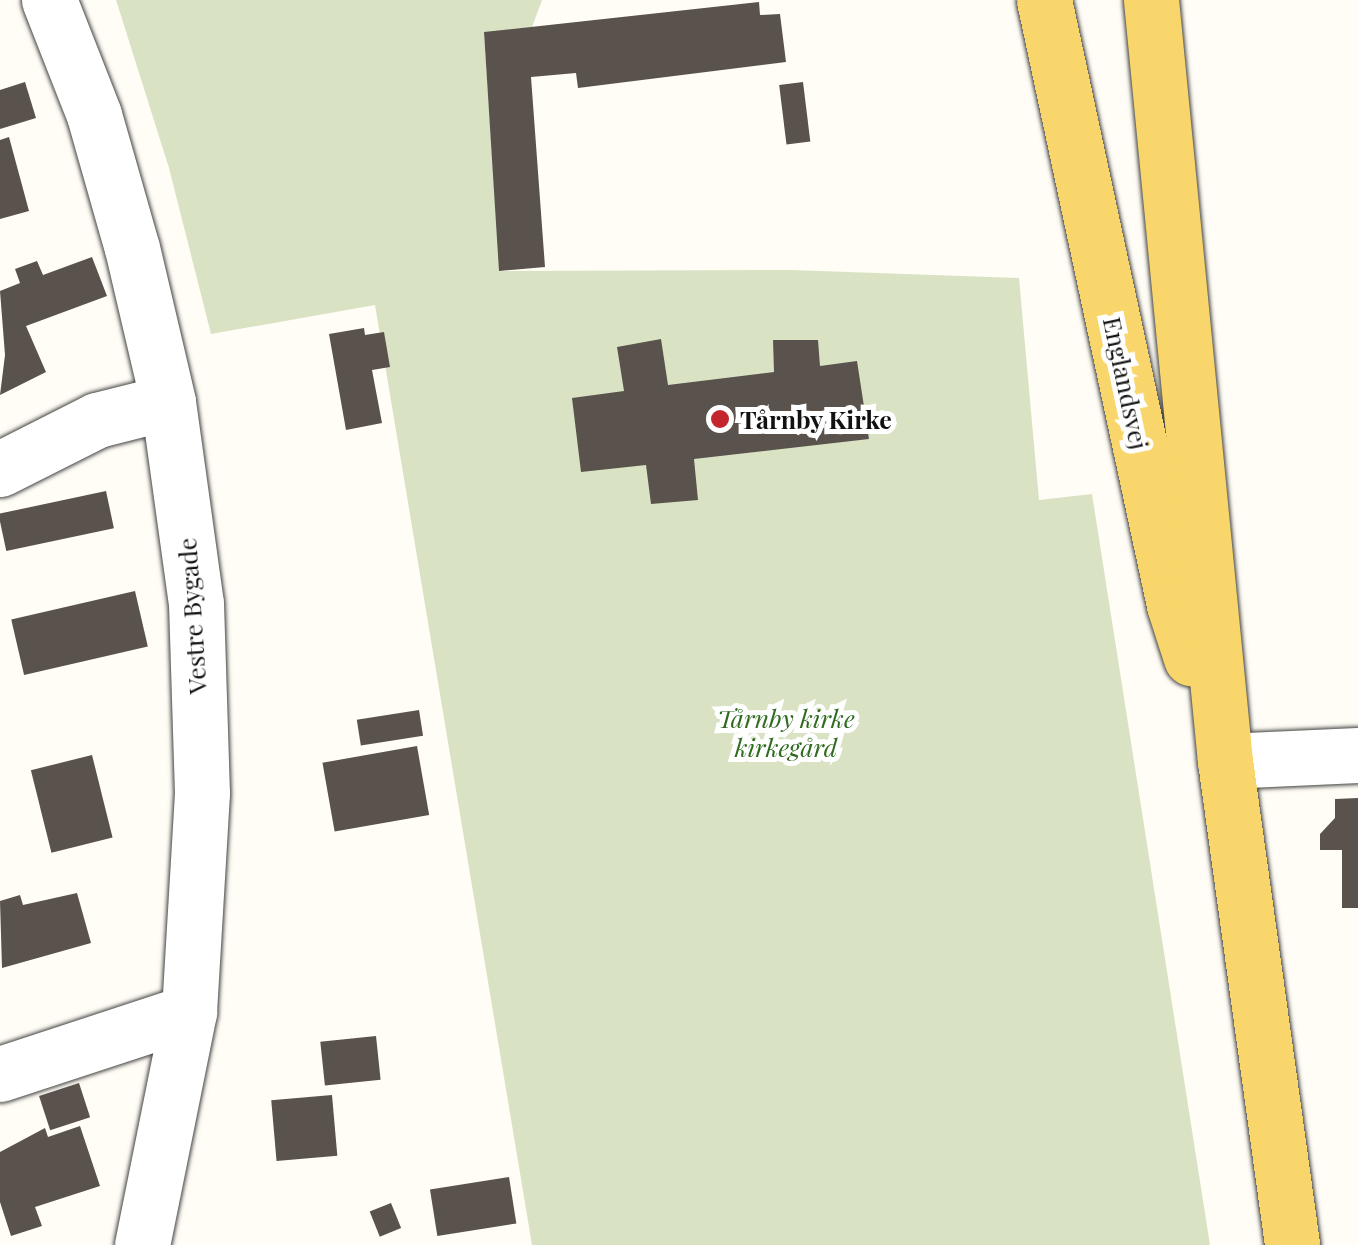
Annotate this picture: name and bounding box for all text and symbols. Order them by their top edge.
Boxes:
street label: Englandsvej [1097,314,1155,452]
place label: Tårnby Kirke [740,404,893,434]
marker: Tårnby Kirke [709,408,731,430]
street label: Vestre Bygade [172,537,212,695]
park label: Tårnby kirke kirkegård [717,704,855,763]

